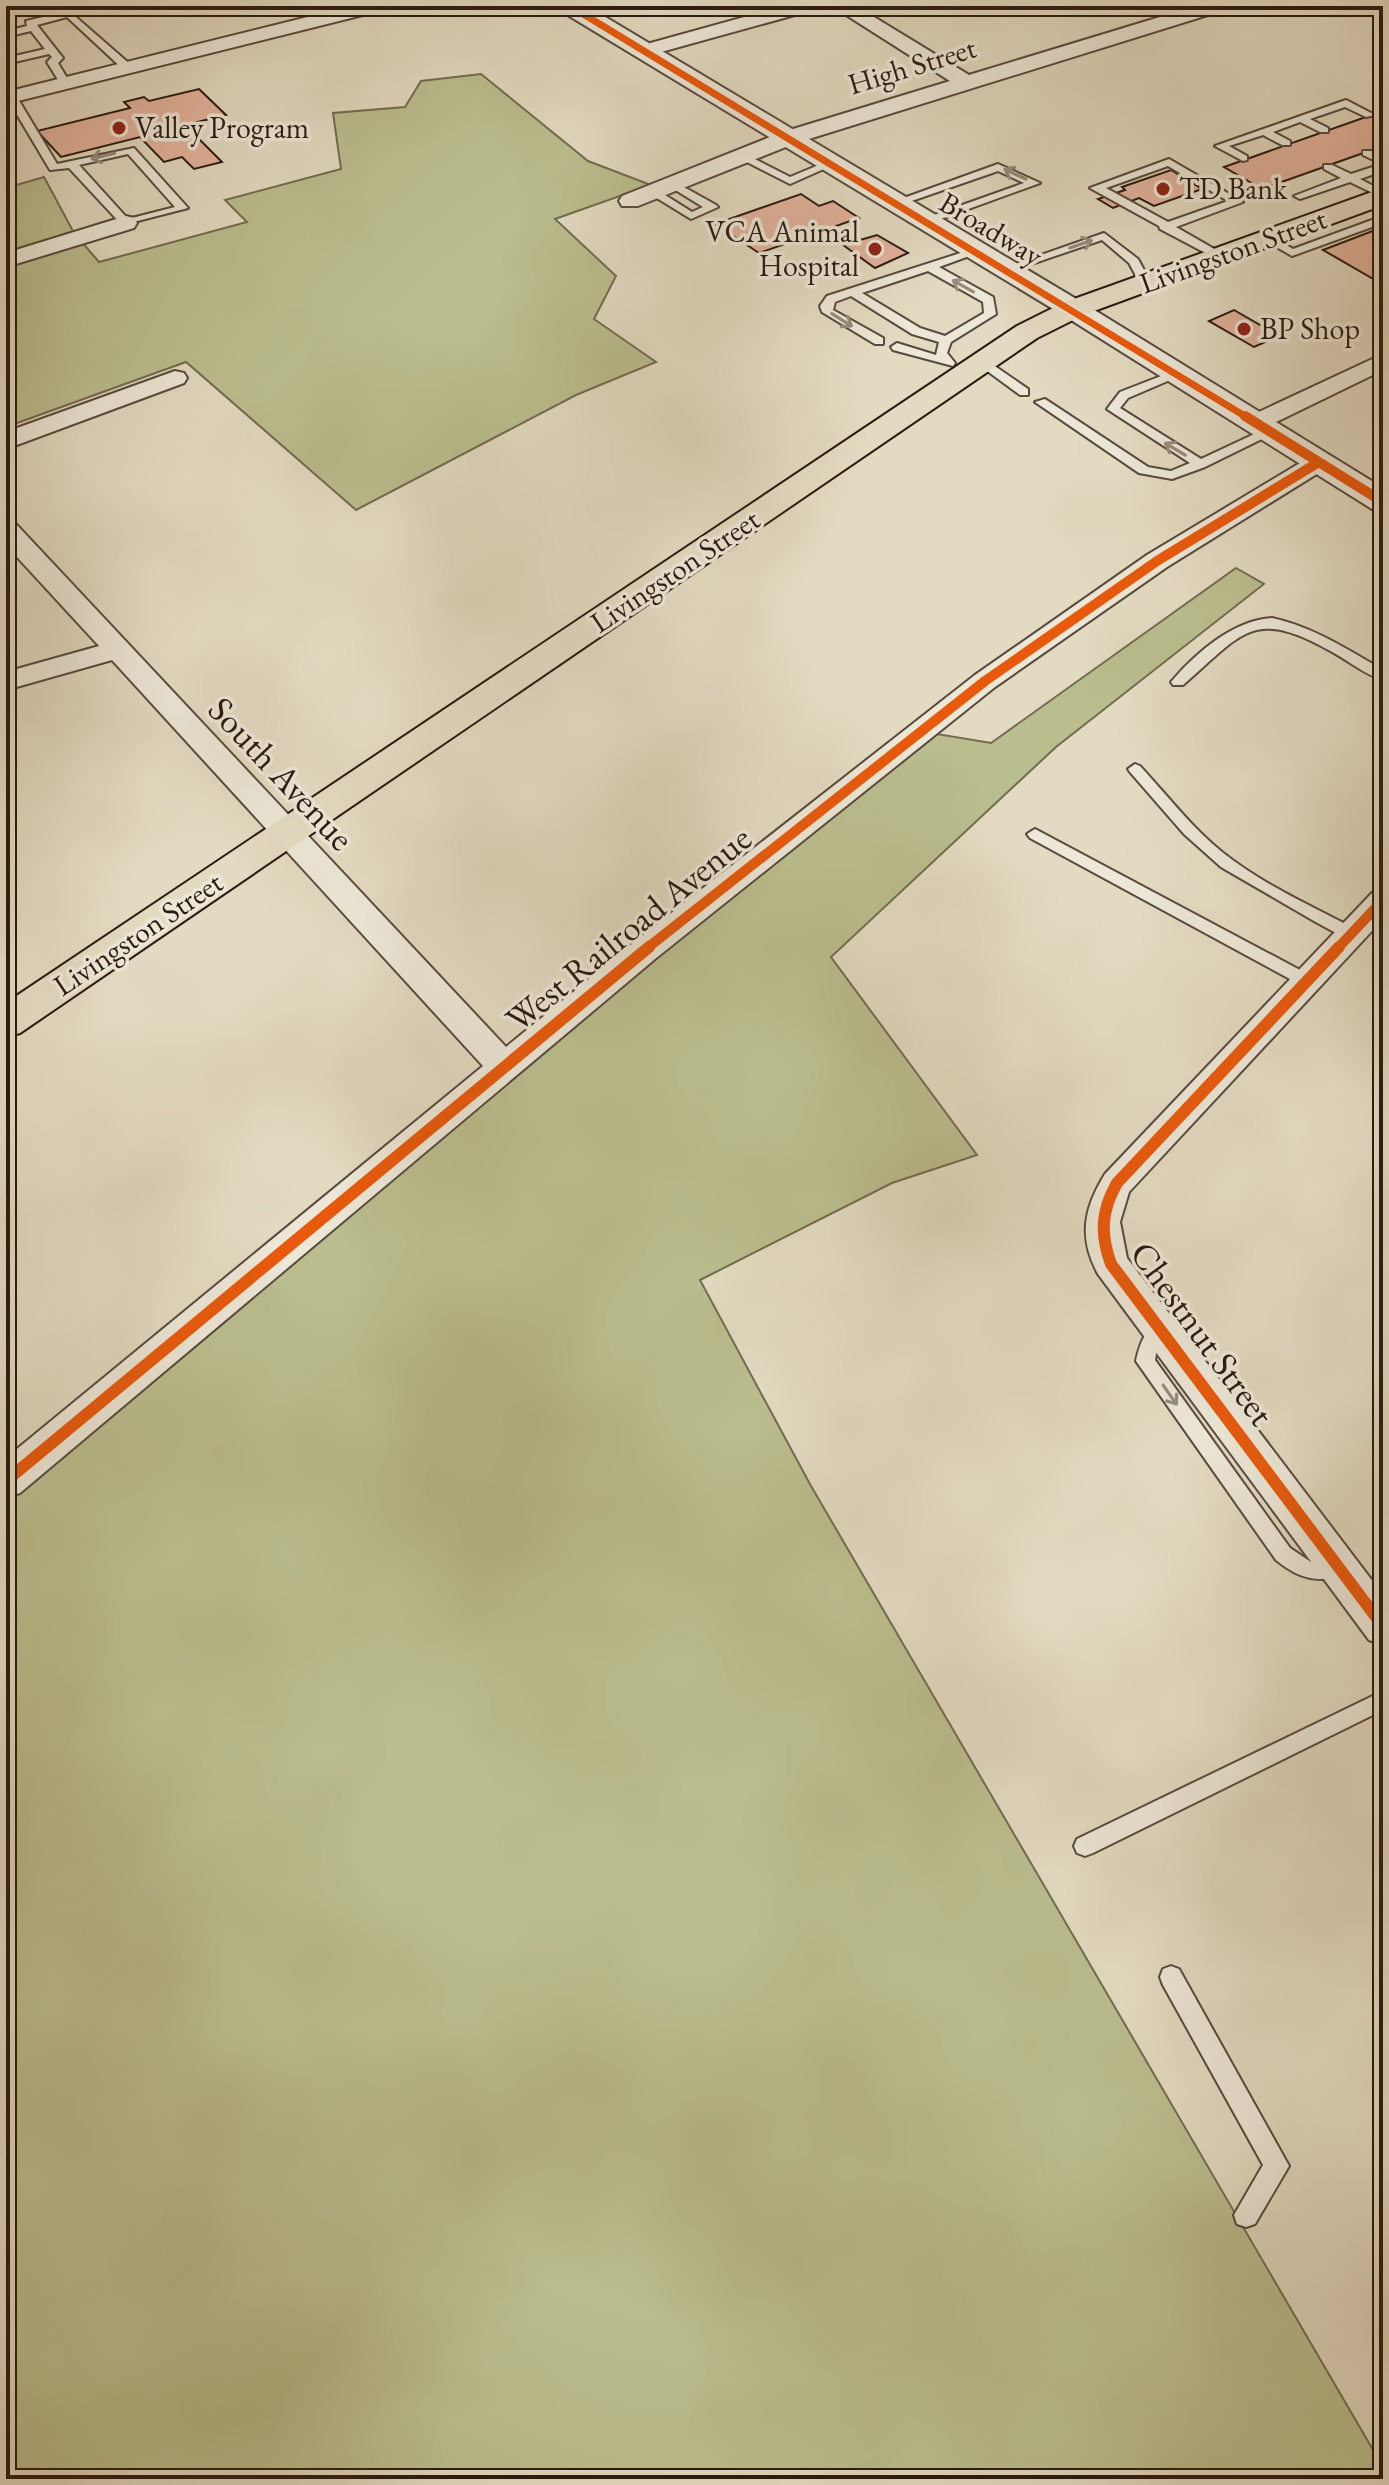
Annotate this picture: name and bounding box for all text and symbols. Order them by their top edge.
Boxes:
street label: High Street [843,27,981,103]
place label: Valley Program [135,108,309,147]
marker: Valley Program [110,119,128,137]
one-way arrow [91,149,117,164]
one-way arrow [1003,166,1027,181]
place label: TD Bank [1179,169,1288,208]
marker: TD Bank [1154,180,1172,198]
street label: Broadway [932,183,1051,275]
street label: Livingston Street [1134,198,1332,302]
place label: VCA Animal Hospital [705,212,859,285]
one-way arrow [1068,235,1093,250]
marker: VCA Animal Hospital [866,240,884,258]
one-way arrow [952,278,975,294]
place label: BP Shop [1260,309,1360,348]
one-way arrow [830,313,853,329]
marker: BP Shop [1235,320,1253,338]
one-way arrow [1164,441,1187,457]
street label: Livingston Street [583,499,767,642]
street label: South Avenue [198,686,365,860]
street label: West Railroad Avenue [496,815,761,1042]
street label: Livingston Street [46,862,230,1005]
street label: Chestnut Street [1120,1232,1286,1435]
one-way arrow [1162,1384,1178,1406]

